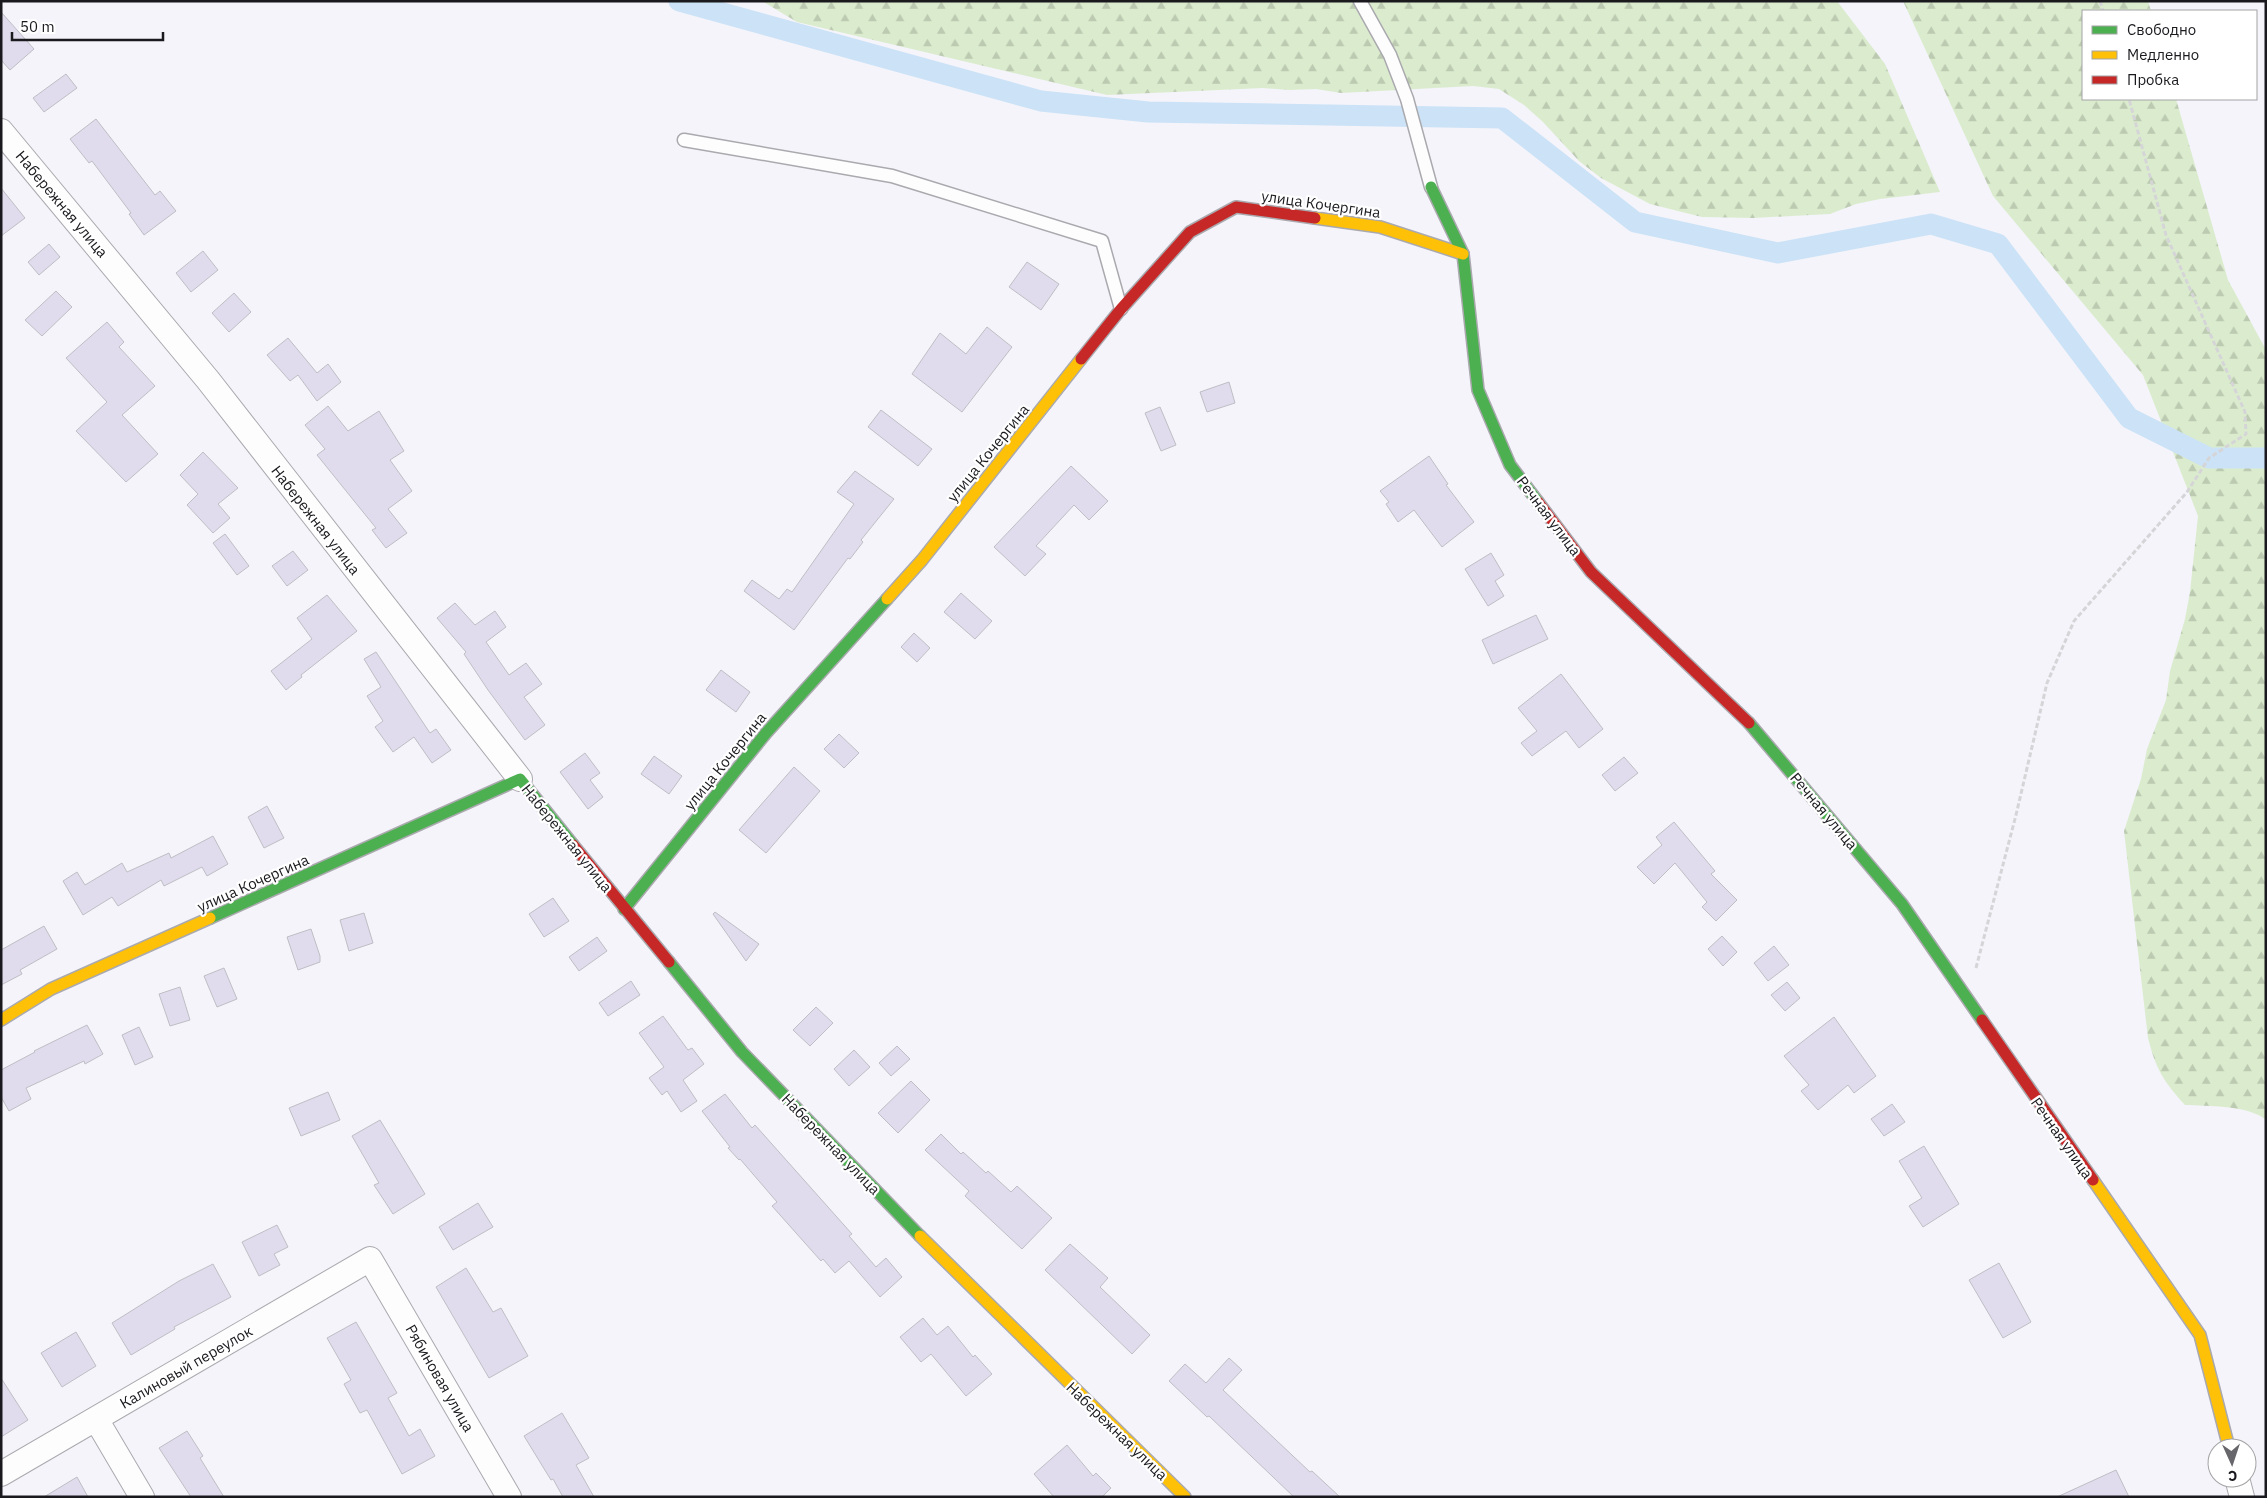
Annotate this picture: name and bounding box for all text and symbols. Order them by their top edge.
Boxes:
scale bar [12,10,164,42]
legend [2082,10,2257,100]
text: 50 m [20,17,55,36]
text: Свободно [2127,20,2196,39]
text: Медленно [2127,45,2199,64]
text: Пробка [2127,70,2179,89]
street label: Набережная улица [12,147,112,261]
street label: улица Кочергина [1260,186,1382,222]
street label: улица Кочергина [943,400,1033,506]
street label: Набережная улица [267,462,365,578]
street label: Речная улица [1513,472,1585,560]
street label: улица Кочергина [680,708,770,814]
street label: Речная улица [1786,768,1862,854]
street label: Набережная улица [518,780,616,896]
street label: улица Кочергина [194,850,312,916]
street label: Набережная улица [778,1089,884,1199]
street label: Речная улица [2027,1094,2097,1182]
street label: Калиновый переулок [116,1321,256,1413]
street label: Рябиновая улица [402,1321,478,1435]
street label: Набережная улица [1062,1378,1172,1484]
north arrow [2207,1438,2257,1488]
text: С [2228,1467,2238,1485]

